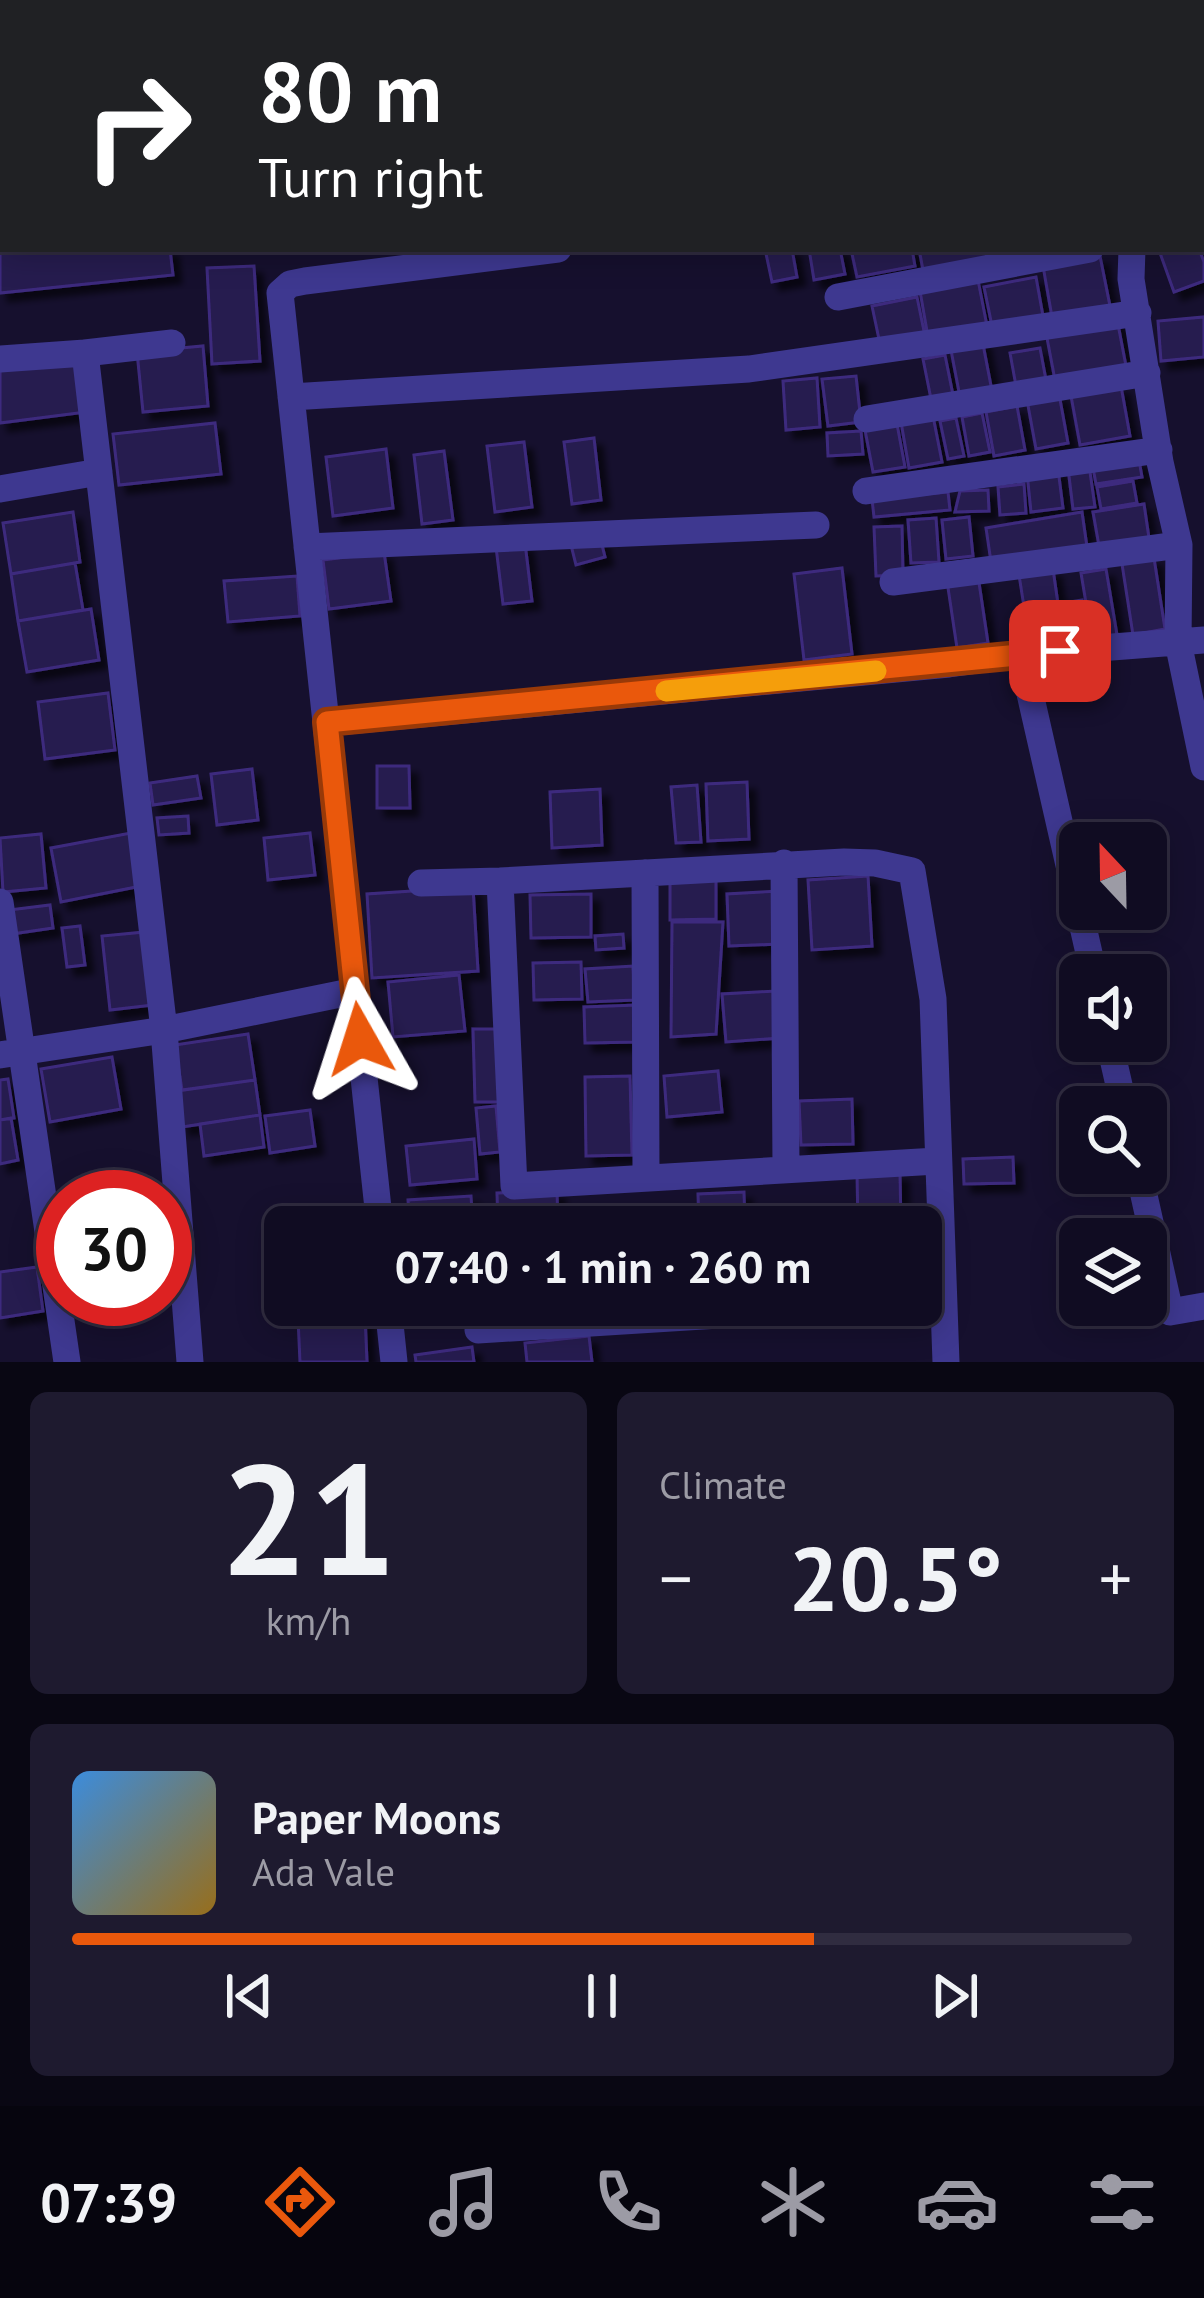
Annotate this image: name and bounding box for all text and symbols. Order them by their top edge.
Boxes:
text: 80 m [258,36,442,145]
icon: right [60,48,216,204]
text: Turn right [258,142,483,212]
pin [1009,600,1111,702]
icon: arrive [1027,618,1093,684]
north arrow [1059,822,1167,930]
map controls [1059,822,1167,1326]
button: sound [1059,954,1167,1062]
position arrow [297,976,423,1102]
button: search [1059,1086,1167,1194]
speed limit sign: 30 [36,1170,192,1326]
button: layers [1059,1218,1167,1326]
text: 07:40 · 1 min · 260 m [395,1237,811,1295]
text: 21 [220,1416,397,1618]
text: Climate [659,1459,787,1510]
text: 20.5° [788,1519,1003,1636]
text: − [659,1535,692,1620]
text: + [1099,1535,1132,1620]
text: km/h [266,1595,351,1646]
text: Paper Moons [252,1788,501,1846]
text: Ada Vale [252,1846,395,1897]
icon: previous [216,1963,282,2029]
icon: pause [569,1963,635,2029]
icon: next [922,1963,988,2029]
icon: directions [258,2160,342,2244]
icon: music [422,2160,506,2244]
icon: phone [586,2160,670,2244]
icon: climate [751,2160,835,2244]
icon: car [915,2160,999,2244]
icon: filters [1080,2160,1164,2244]
text: 07:39 [40,2167,177,2237]

